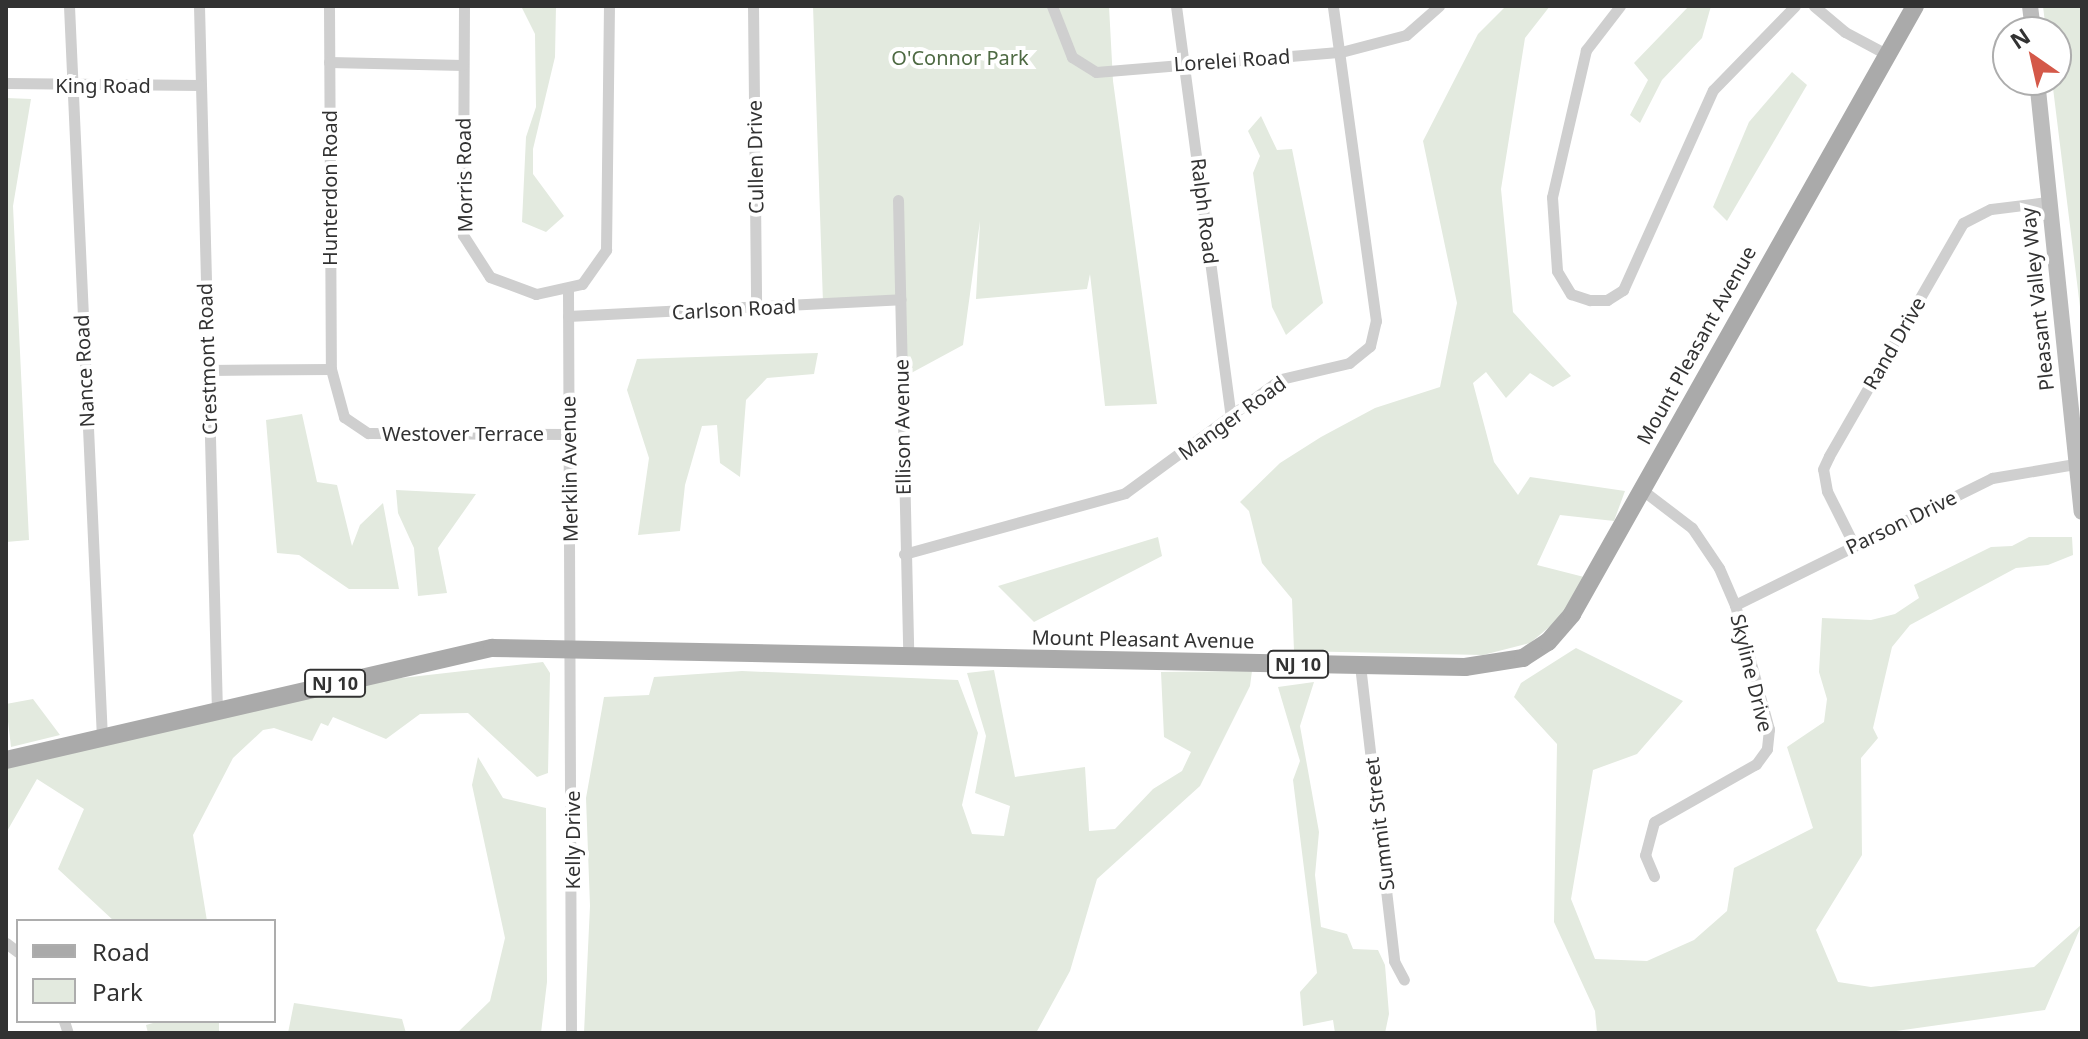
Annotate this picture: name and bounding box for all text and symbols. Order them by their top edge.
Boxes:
north arrow [1992,16,2072,96]
text: N [2004,20,2035,55]
street label: Lorelei Road [1173,44,1291,76]
park label: O'Connor Park [891,45,1029,69]
street label: King Road [55,73,151,97]
street label: Cullen Drive [742,100,768,214]
street label: Hunterdon Road [317,110,341,266]
street label: Morris Road [451,117,477,233]
street label: Ralph Road [1187,157,1223,265]
street label: Pleasant Valley Way [2015,206,2059,392]
street label: Mount Pleasant Avenue [1631,242,1761,448]
street label: Crestmont Road [192,283,222,435]
street label: Rand Drive [1858,292,1930,394]
street label: Carlson Road [671,294,797,324]
street label: Nance Road [69,314,99,428]
street label: Ellison Avenue [889,359,915,495]
street label: Manger Road [1174,371,1290,465]
street label: Merklin Avenue [556,396,582,542]
street label: Westover Terrace [382,421,544,445]
street label: Parson Drive [1842,485,1960,559]
street label: Skyline Drive [1726,612,1778,734]
street label: Mount Pleasant Avenue [1031,625,1255,653]
road number: NJ 10 [1266,650,1330,678]
road number: NJ 10 [303,669,367,697]
street label: Summit Street [1359,756,1399,892]
street label: Kelly Drive [560,791,584,889]
legend [16,919,276,1023]
text: Road [92,935,150,968]
text: Park [92,975,143,1008]

